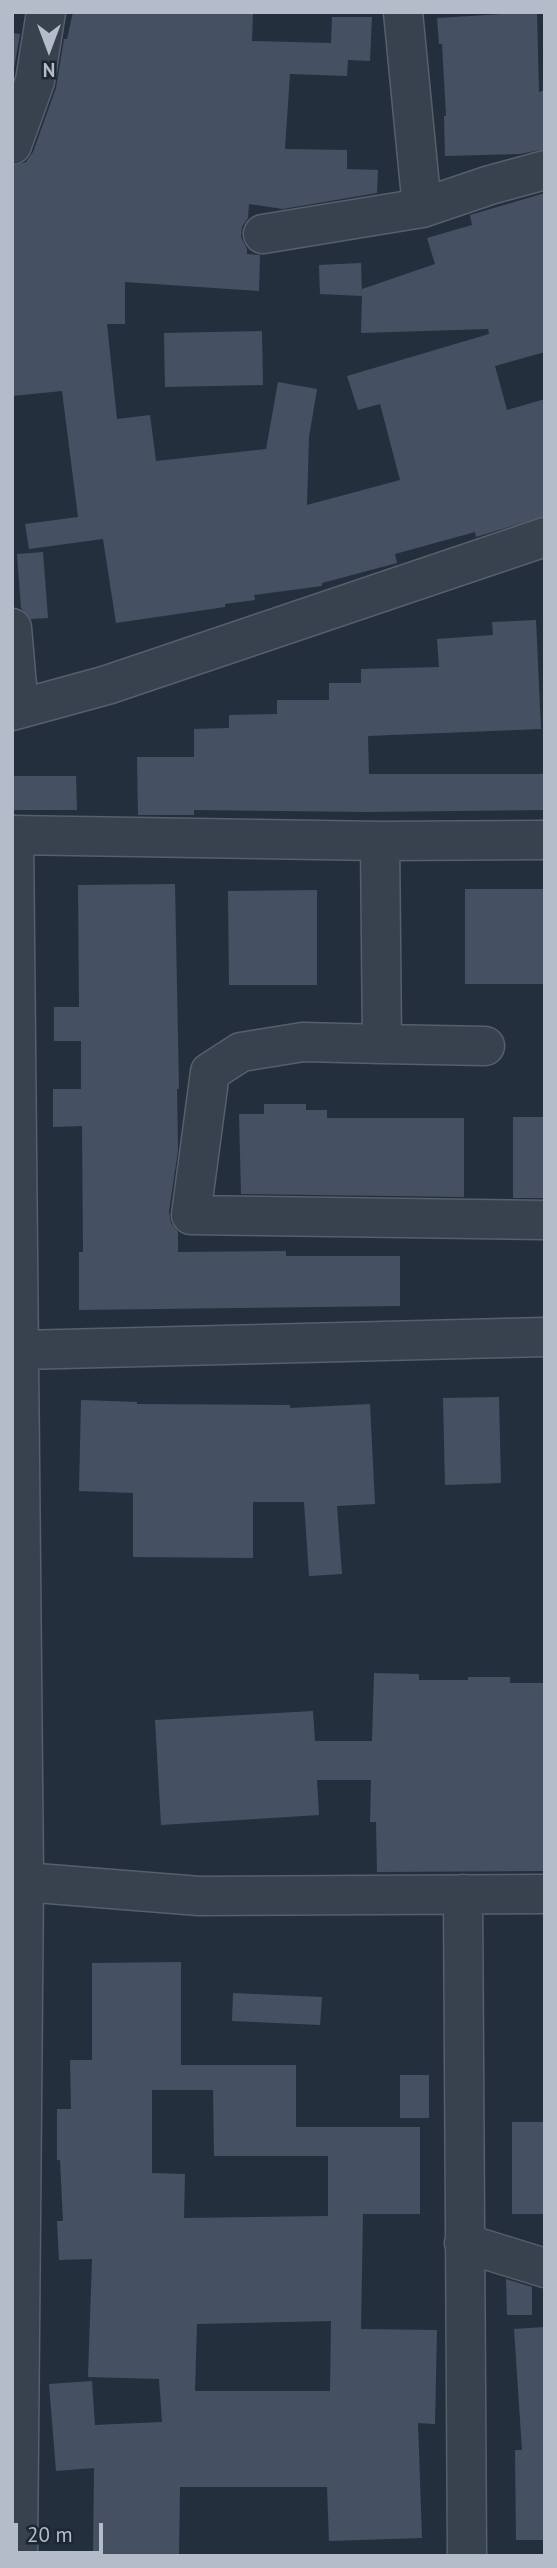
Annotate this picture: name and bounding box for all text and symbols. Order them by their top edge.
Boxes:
north arrow [14,14,84,84]
text: N [43,58,55,82]
scale bar [18,2508,107,2552]
text: 20 m [27,2521,73,2548]

